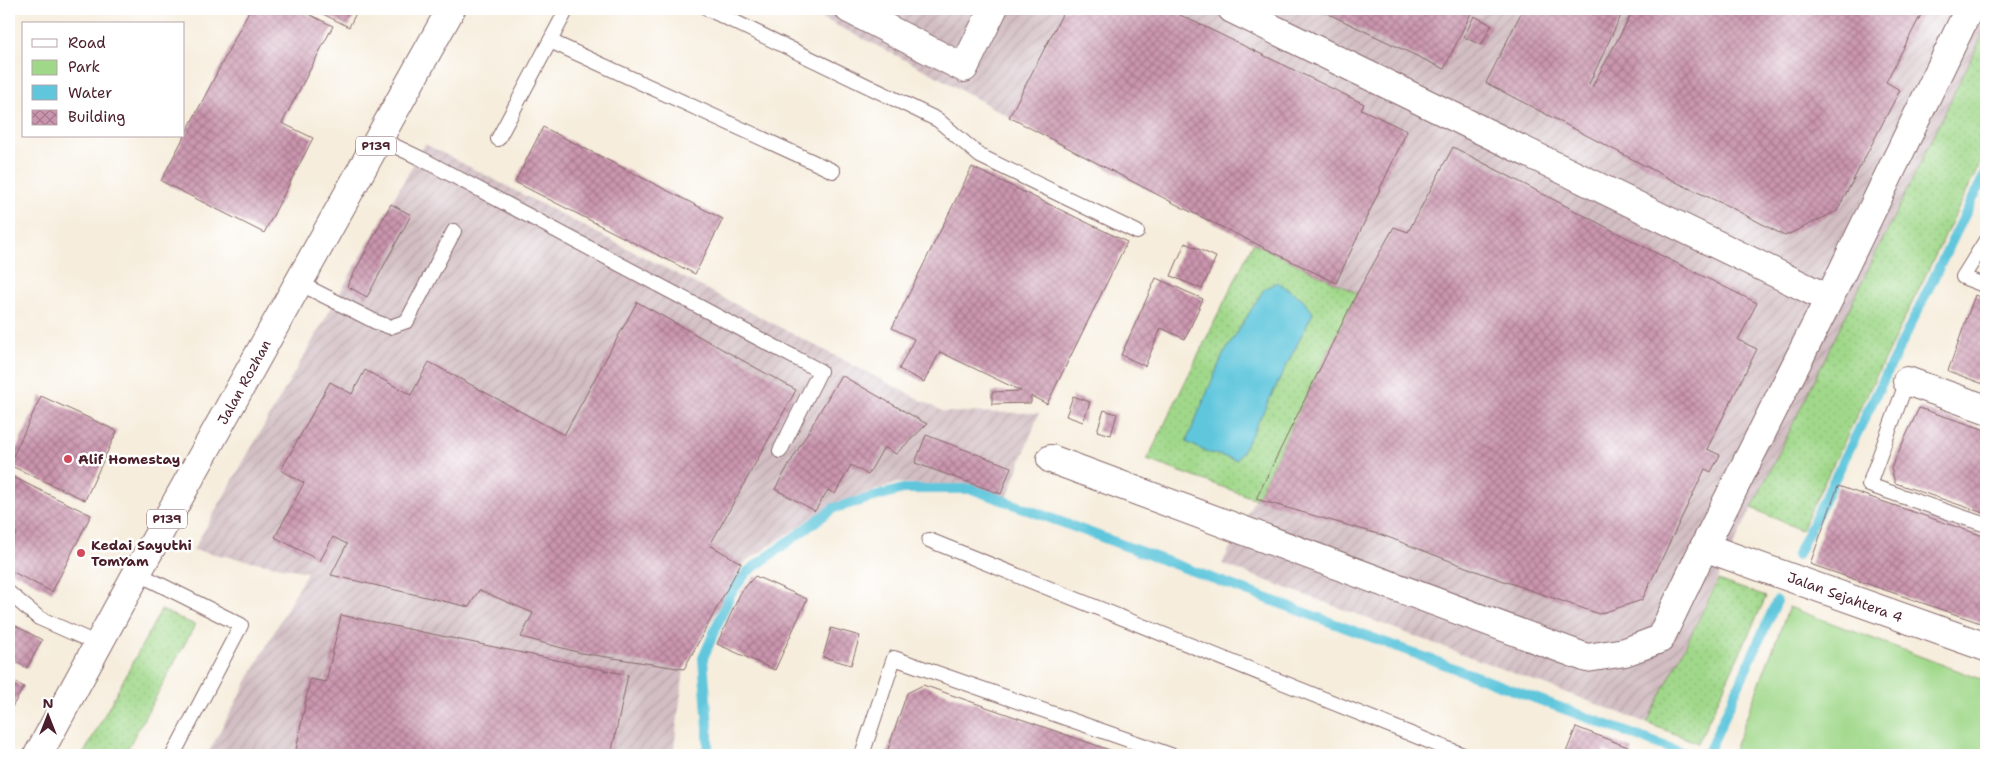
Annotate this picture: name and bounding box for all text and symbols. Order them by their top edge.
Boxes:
legend [22,22,185,138]
text: Road [68,33,106,53]
text: Park [68,57,100,77]
text: Water [68,83,112,103]
text: Building [68,107,125,127]
road number: P139 [356,136,396,156]
street label: Jalan Rozhan [213,336,275,428]
place label: Alif Homestay [78,450,180,468]
marker: Alif Homestay [62,453,74,465]
road number: P139 [147,509,187,528]
place label: Kedai Sayuthi TomYam [91,536,192,570]
marker: Kedai Sayuthi TomYam [75,547,87,559]
street label: Jalan Sejahtera 4 [1785,568,1905,626]
north arrow [22,692,72,742]
text: N [42,694,54,712]

